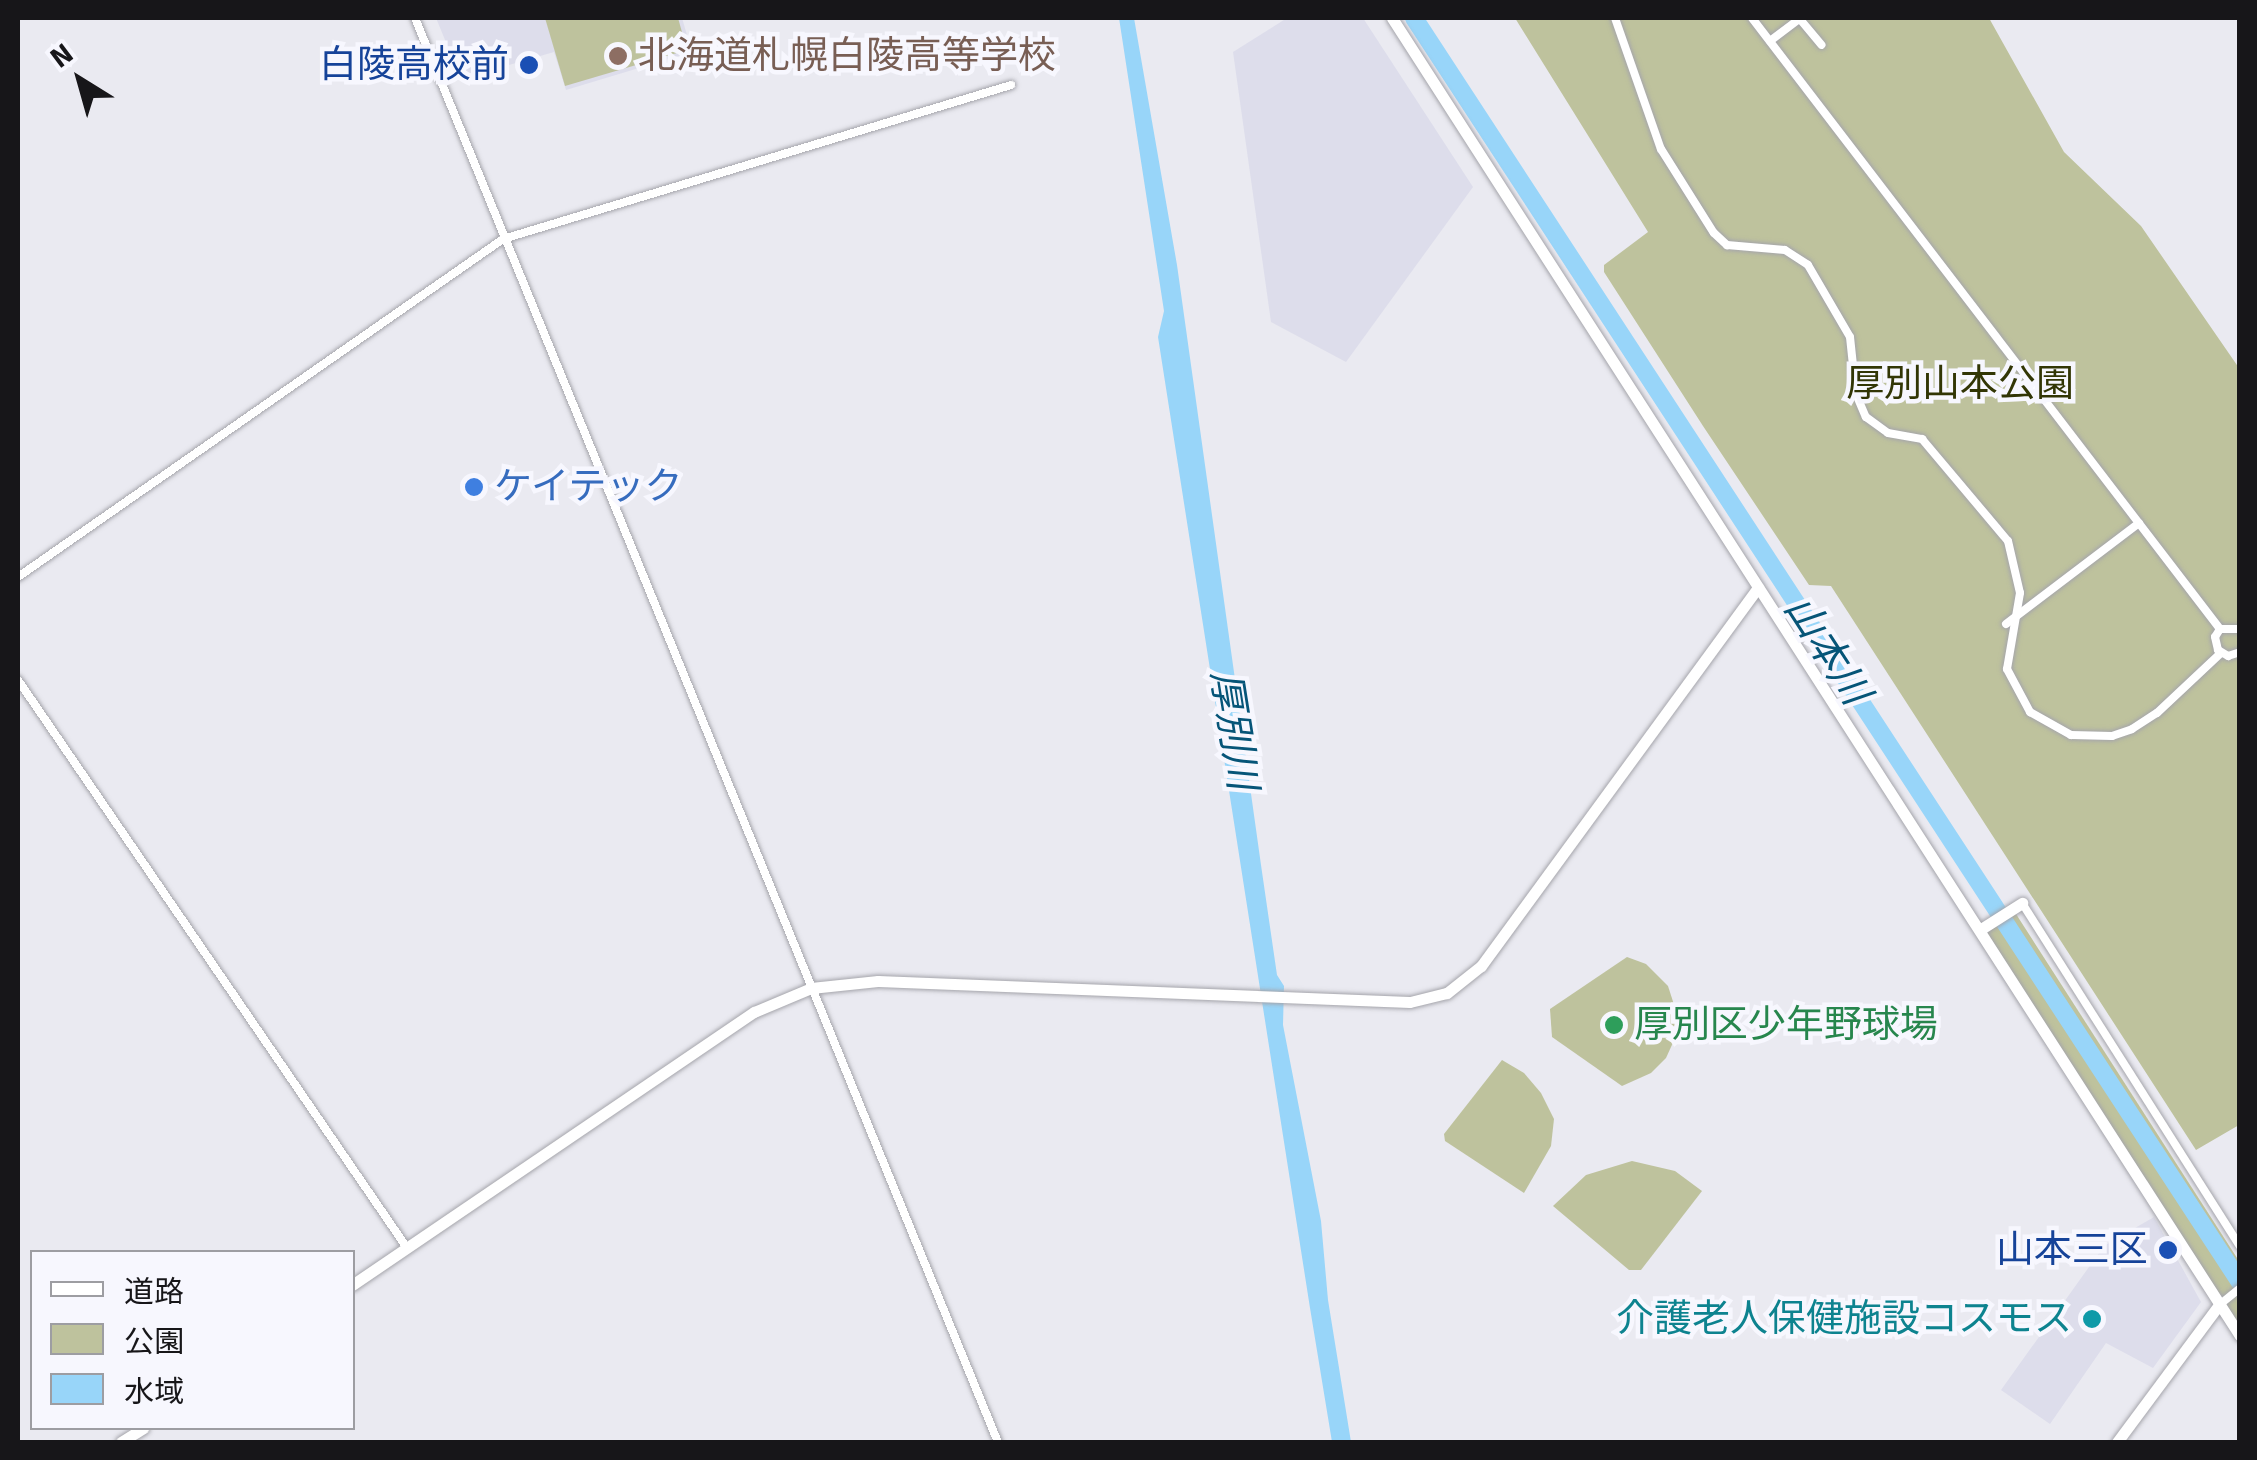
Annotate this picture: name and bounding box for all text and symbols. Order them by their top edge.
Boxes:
north arrow [30,30,130,130]
place label: 北海道札幌白陵高等学校 [638,33,1056,79]
text: N [44,37,80,75]
place label: 白陵高校前 [319,42,509,88]
marker: 北海道札幌白陵高等学校 [607,45,629,67]
marker: 白陵高校前 [518,54,540,76]
park label: 厚別山本公園 [1846,361,2074,407]
place label: ケイテック [494,464,684,510]
marker: ケイテック [463,476,485,498]
water label: 山本川 [1774,587,1880,713]
water label: 厚別川 [1201,667,1267,793]
place label: 厚別区少年野球場 [1634,1002,1938,1048]
marker: 厚別区少年野球場 [1603,1014,1625,1036]
place label: 山本三区 [1996,1227,2148,1273]
marker: 山本三区 [2157,1239,2179,1261]
legend [30,1250,355,1430]
text: 道路 [124,1274,184,1311]
place label: 介護老人保健施設コスモス [1616,1296,2072,1342]
marker: 介護老人保健施設コスモス [2081,1308,2103,1330]
text: 公園 [124,1324,184,1361]
text: 水域 [124,1374,184,1411]

